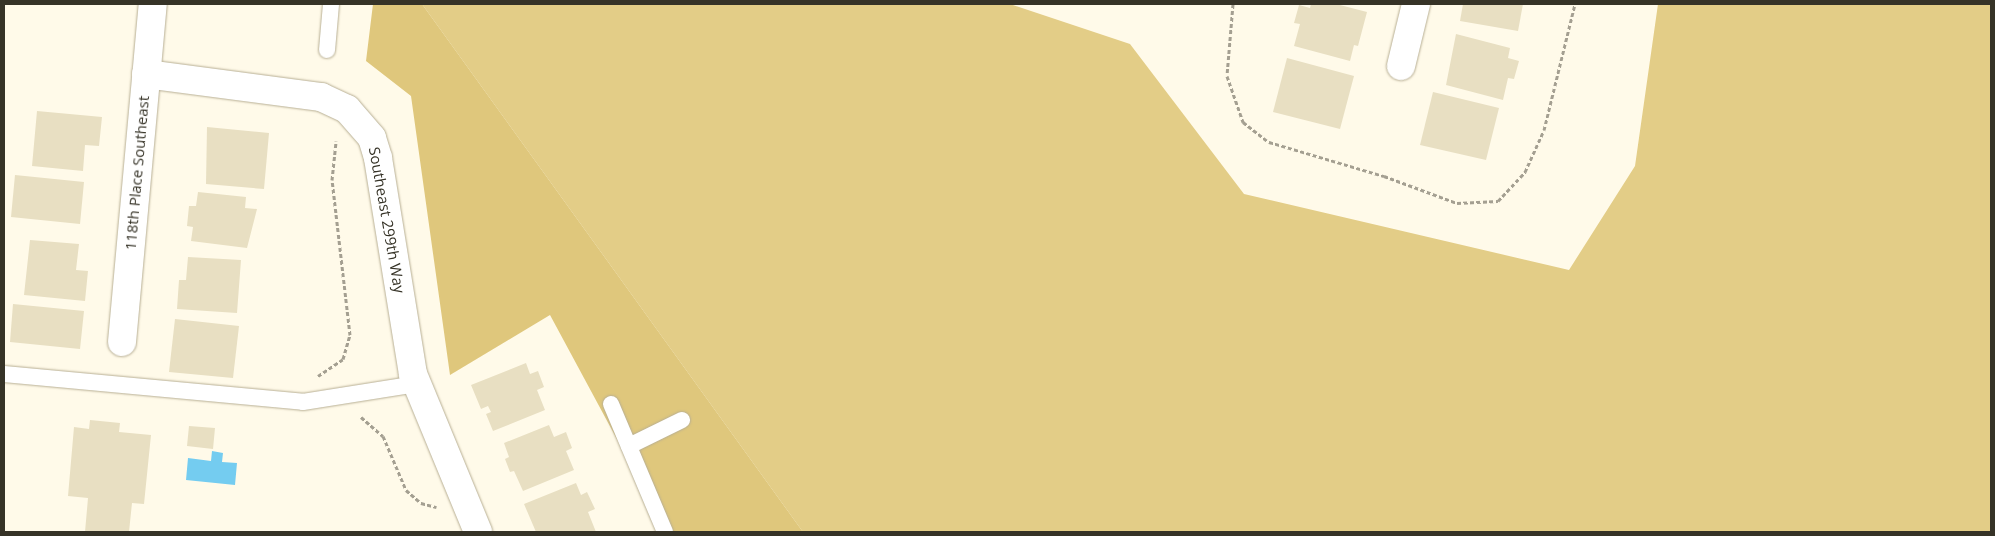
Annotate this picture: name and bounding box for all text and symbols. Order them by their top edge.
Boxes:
street label: 118th Place Southeast [121,95,153,251]
street label: Southeast 299th Way [365,146,409,294]

